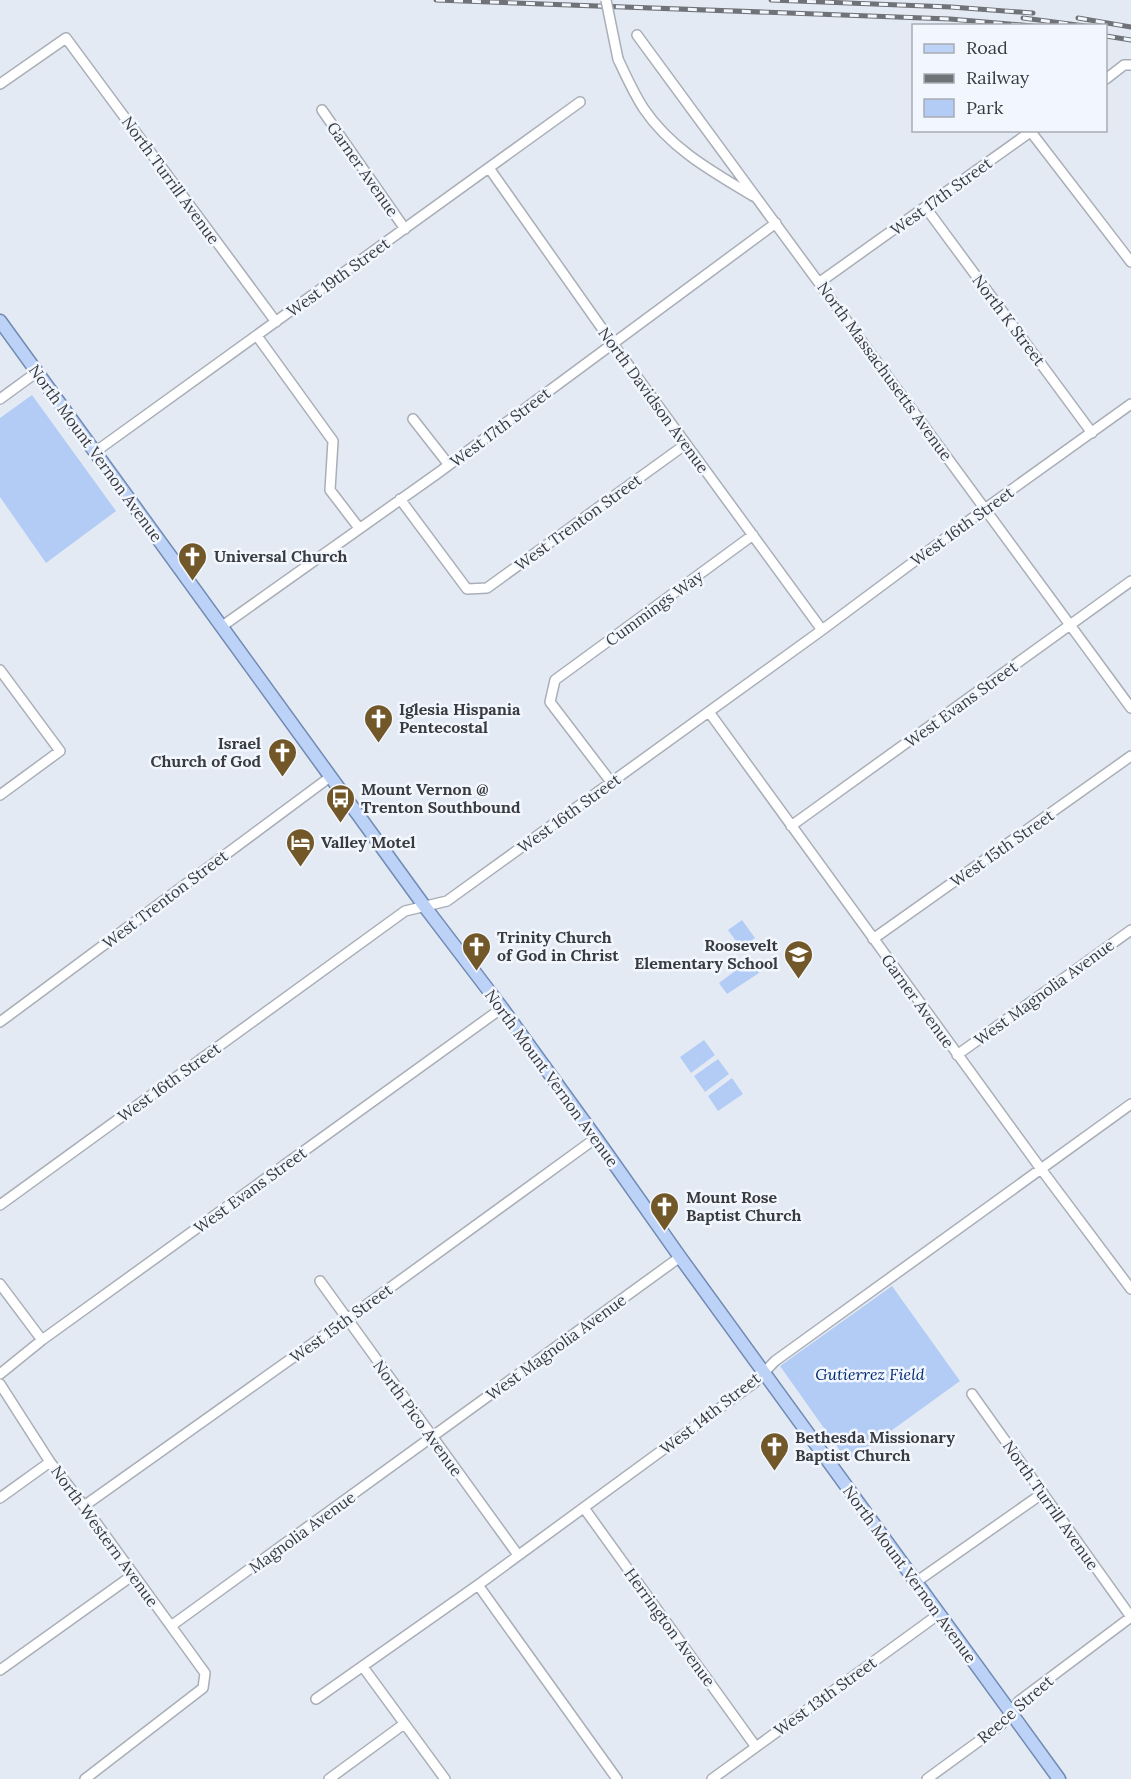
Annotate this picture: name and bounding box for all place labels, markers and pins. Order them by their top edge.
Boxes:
church icon: Universal Church [177,540,209,582]
place label: Universal Church [214,546,348,566]
place label: Iglesia Hispania Pentecostal [399,699,521,737]
church icon: Iglesia Hispania Pentecostal [362,702,394,744]
place label: Israel Church of God [151,733,261,771]
church icon: Israel Church of God [266,736,298,778]
place label: Mount Vernon @ Trenton Southbound [361,779,521,817]
bus stop icon: Mount Vernon @ Trenton Southbound [324,782,356,824]
hotel icon: Valley Motel [284,826,316,868]
place label: Valley Motel [321,832,415,852]
place label: Trinity Church of God in Christ [497,927,619,965]
church icon: Trinity Church of God in Christ [460,930,492,972]
place label: Roosevelt Elementary School [634,935,778,973]
school or university icon: Roosevelt Elementary School [783,938,815,980]
place label: Mount Rose Baptist Church [686,1187,802,1225]
church icon: Mount Rose Baptist Church [649,1190,681,1232]
place label: Bethesda Missionary Baptist Church [795,1427,955,1465]
church icon: Bethesda Missionary Baptist Church [758,1430,790,1472]

